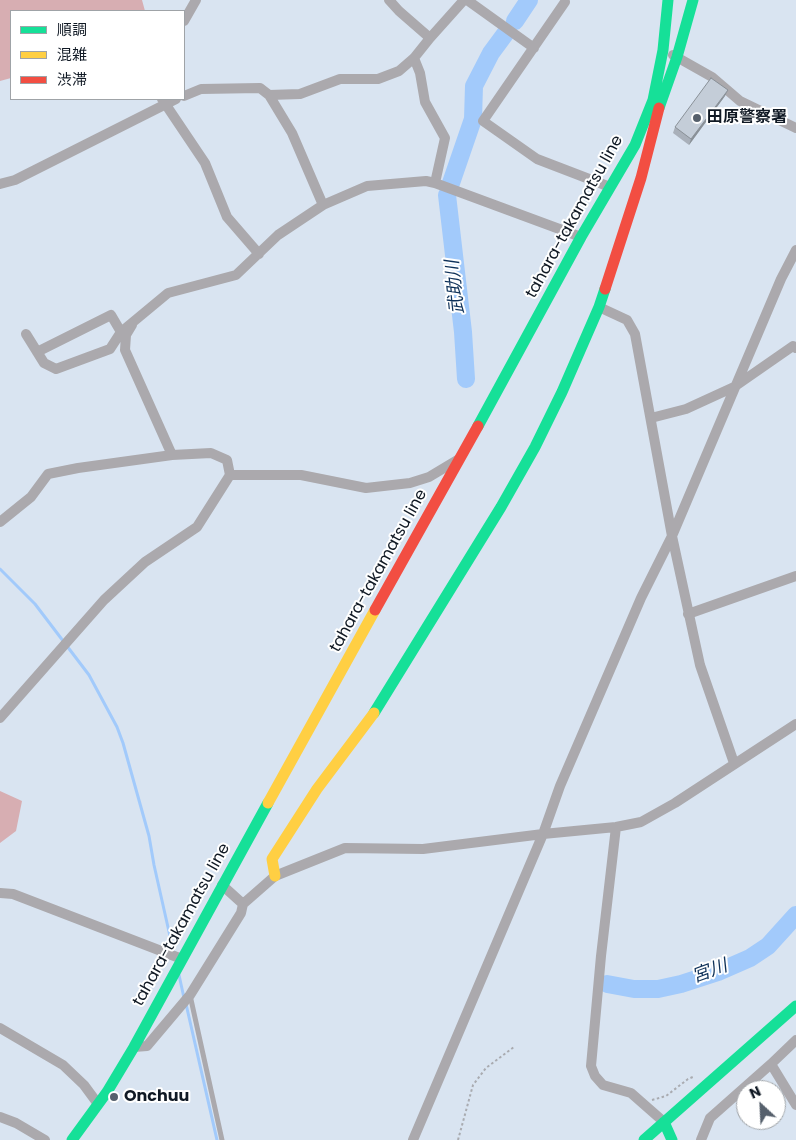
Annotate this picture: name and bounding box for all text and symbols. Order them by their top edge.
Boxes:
legend [10,10,185,100]
text: 順調 [57,19,87,40]
text: 混雑 [57,44,87,65]
text: 渋滞 [57,69,87,90]
place label: 田原警察署 [707,108,787,128]
marker: 田原警察署 [691,112,703,124]
street label: tahara-takamatsu line [522,132,628,302]
water label: 武助川 [442,259,470,315]
street label: tahara-takamatsu line [326,486,432,656]
street label: tahara-takamatsu line [129,840,235,1010]
water label: 宮川 [689,956,731,988]
north arrow [736,1080,786,1130]
text: N [746,1081,764,1104]
place label: Onchuu [124,1087,189,1107]
marker: Onchuu [108,1091,120,1103]

